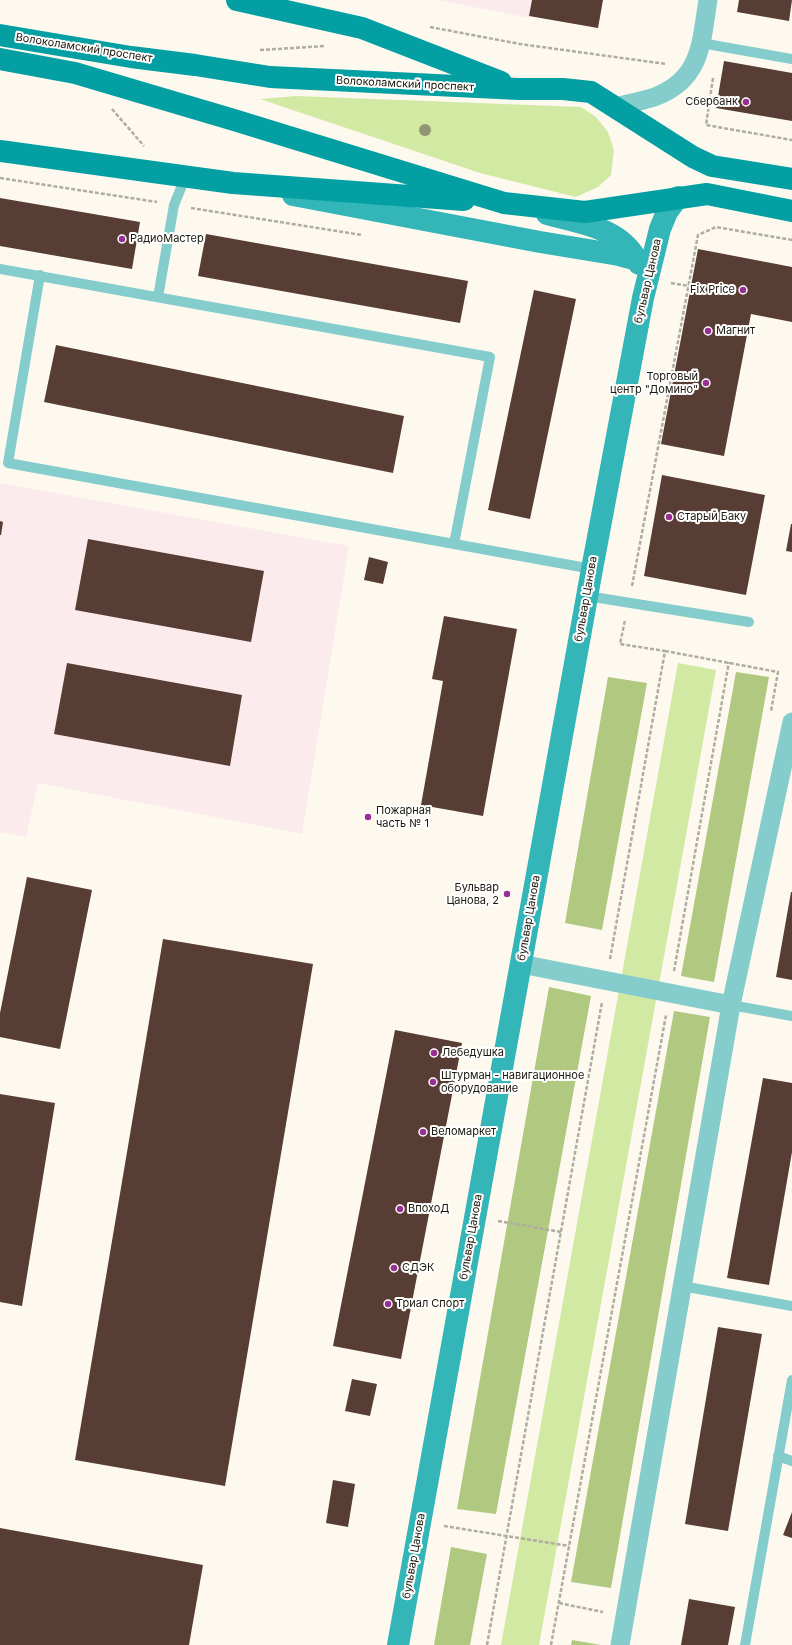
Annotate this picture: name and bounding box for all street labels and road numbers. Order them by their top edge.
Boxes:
street label: Волоколамский проспект [15,31,153,65]
street label: Волоколамский проспект [336,74,474,94]
street label: бульвар Цанова [632,237,664,325]
street label: бульвар Цанова [572,555,600,643]
street label: бульвар Цанова [515,874,543,962]
street label: бульвар Цанова [457,1193,485,1281]
street label: бульвар Цанова [400,1512,428,1600]

